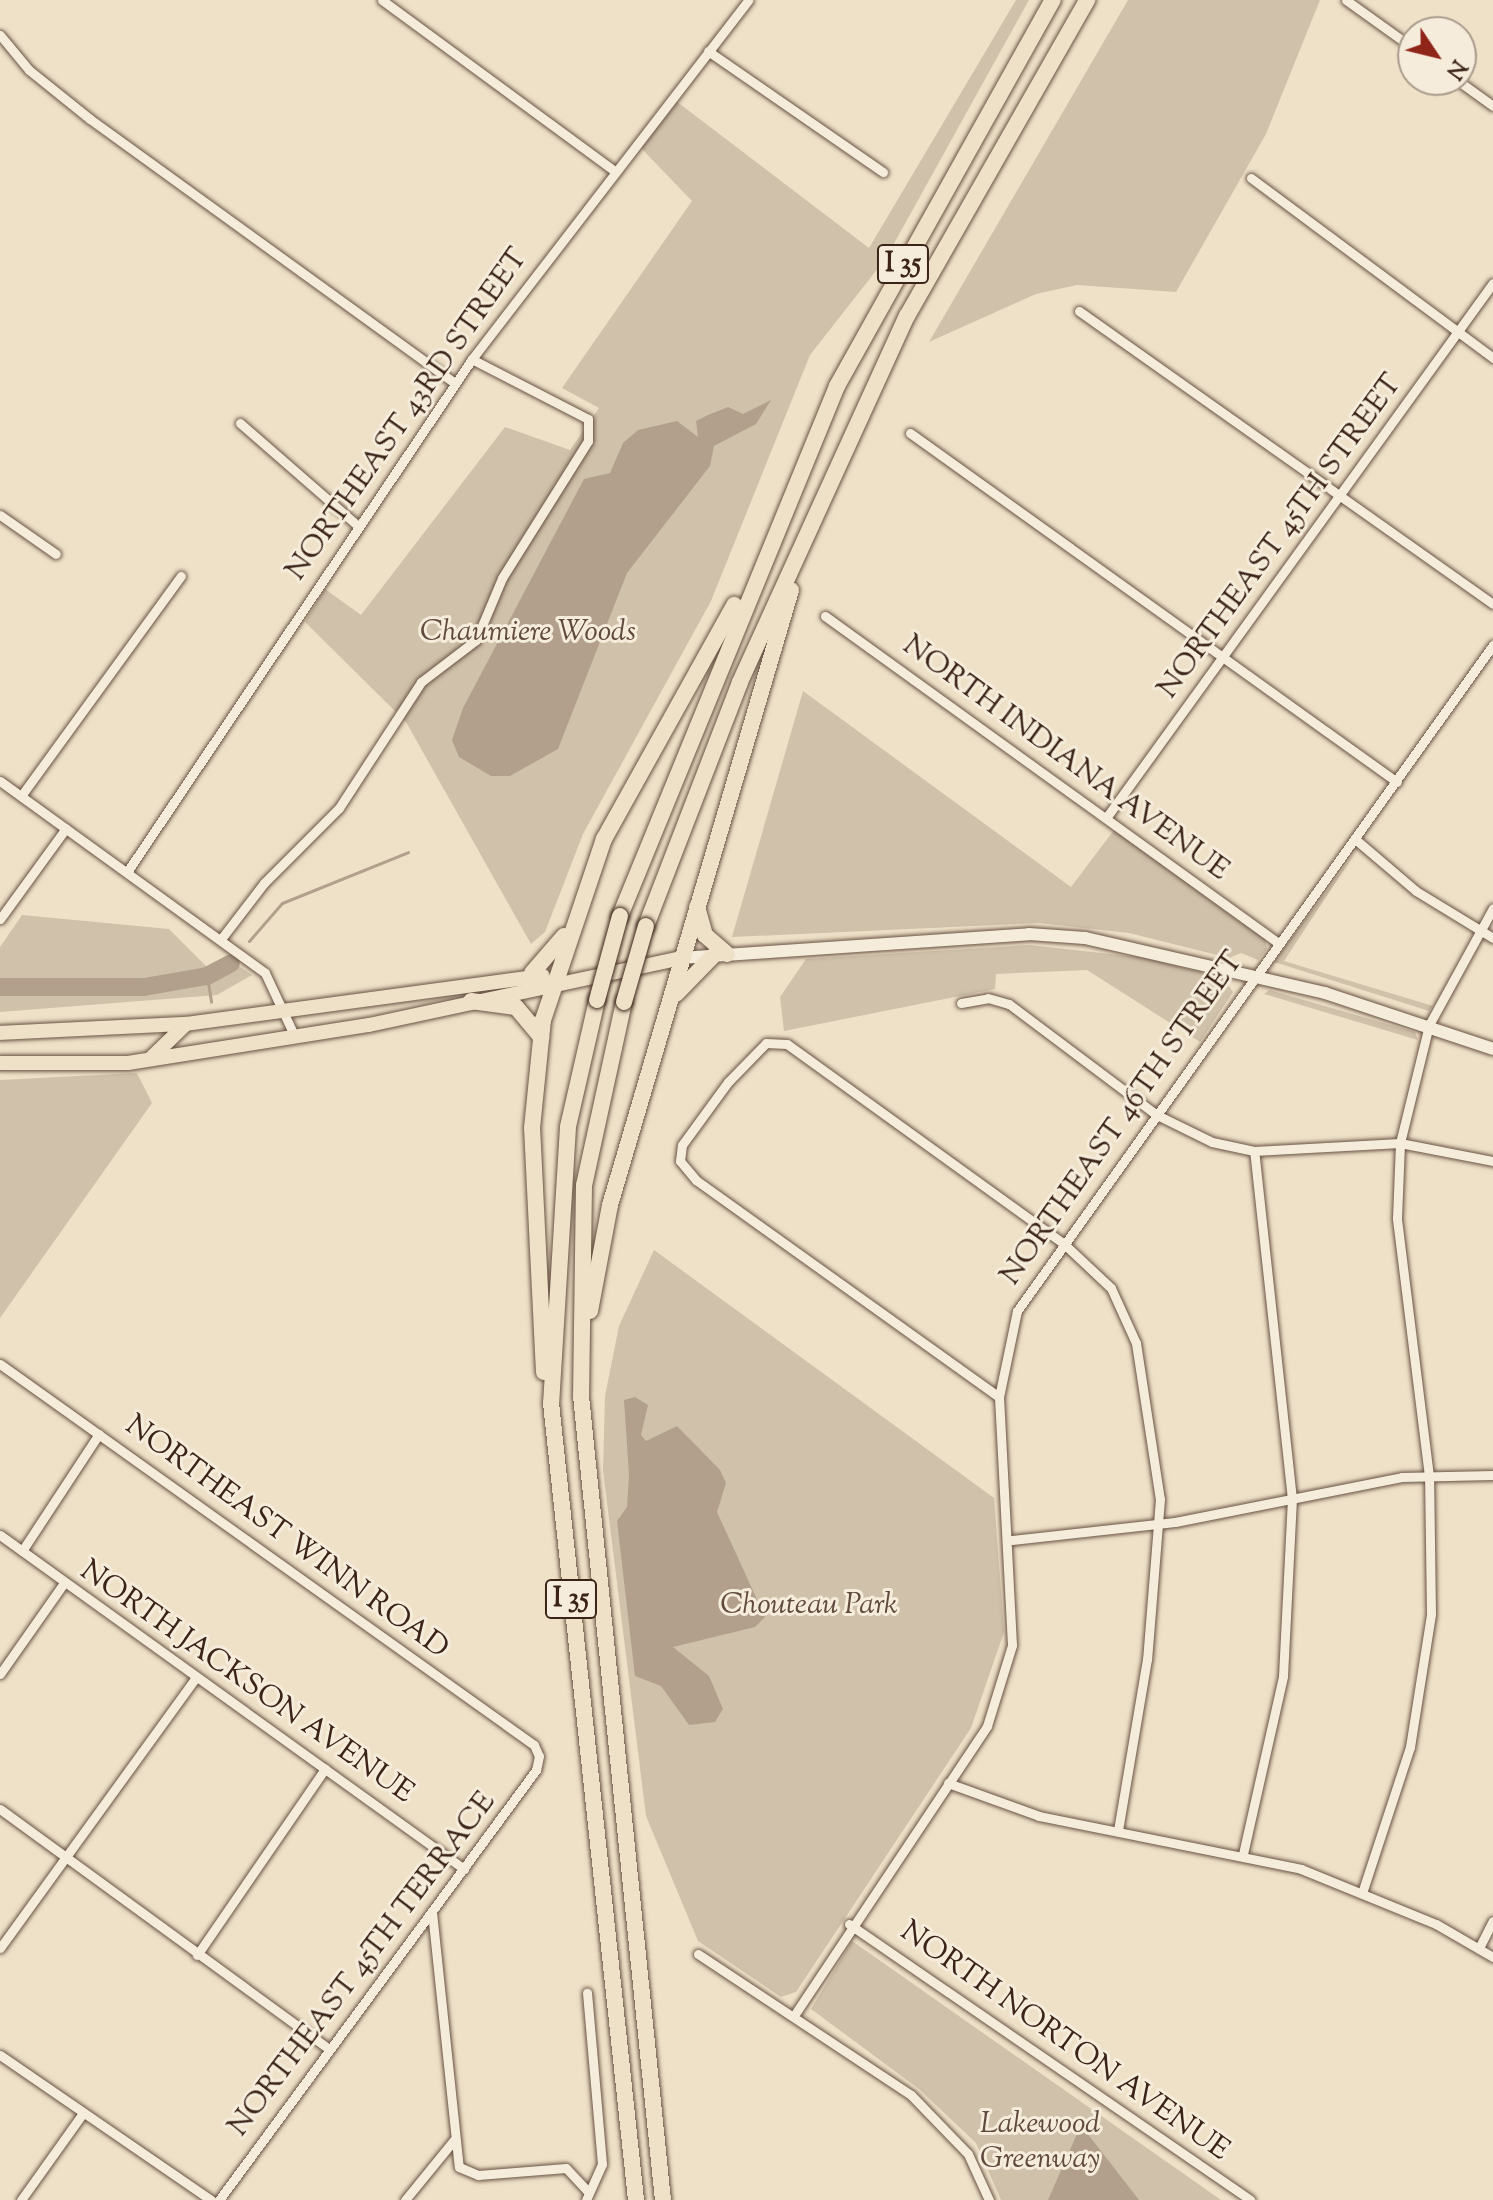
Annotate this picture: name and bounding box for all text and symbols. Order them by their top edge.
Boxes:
north arrow [1397,16,1477,96]
text: N [1437,52,1473,85]
road number: I 35 [875,240,931,288]
street label: NORTHEAST 43RD STREET [279,242,537,588]
street label: NORTHEAST 45TH STREET [1151,368,1411,706]
park label: Chaumiere Woods [420,615,636,651]
street label: NORTH INDIANA AVENUE [895,628,1235,890]
street label: NORTHEAST 46TH STREET [994,945,1252,1293]
street label: NORTHEAST WINN ROAD [117,1409,455,1667]
street label: NORTH JACKSON AVENUE [72,1554,420,1812]
road number: I 35 [543,1575,599,1623]
park label: Chouteau Park [720,1588,898,1624]
street label: NORTHEAST 45TH TERRACE [222,1786,504,2144]
street label: NORTH NORTON AVENUE [892,1914,1236,2170]
park label: Lakewood Greenway [980,2107,1100,2178]

